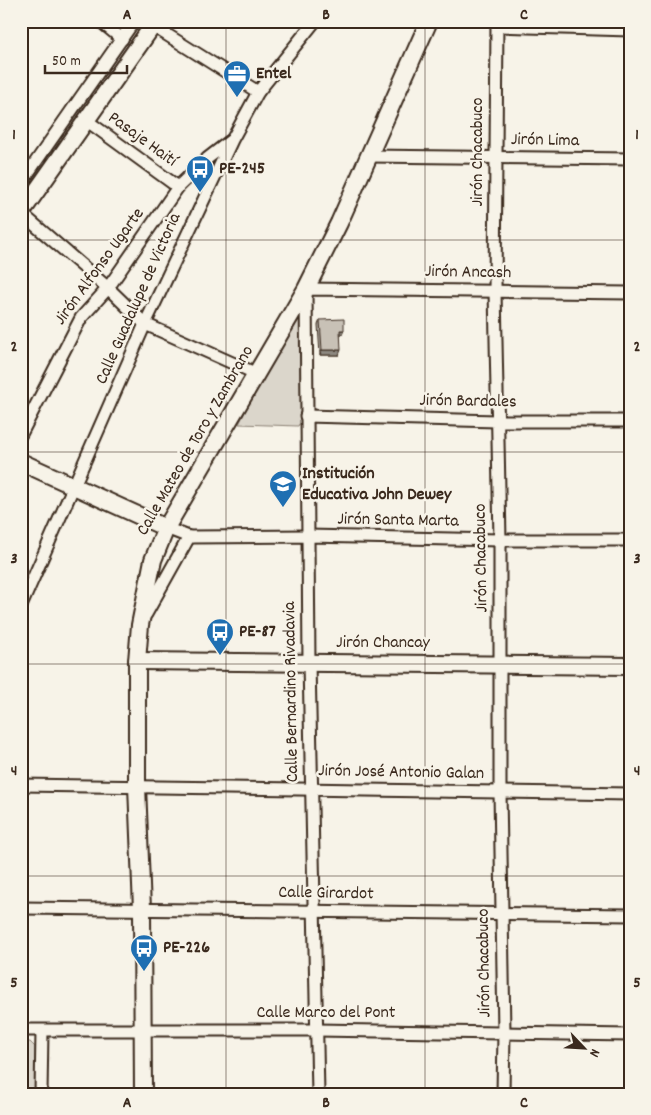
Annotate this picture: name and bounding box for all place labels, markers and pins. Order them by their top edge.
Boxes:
office icon: Entel [222,59,252,98]
place label: Entel [256,62,292,87]
bus stop icon: PE-245 [185,154,215,193]
place label: PE-245 [219,157,265,182]
place label: Institución Educativa John Dewey [302,462,452,508]
school or university icon: Institución Educativa John Dewey [268,469,298,508]
bus stop icon: PE-87 [205,617,235,656]
place label: PE-87 [239,620,276,645]
bus stop icon: PE-226 [129,933,159,972]
place label: PE-226 [163,936,210,961]

